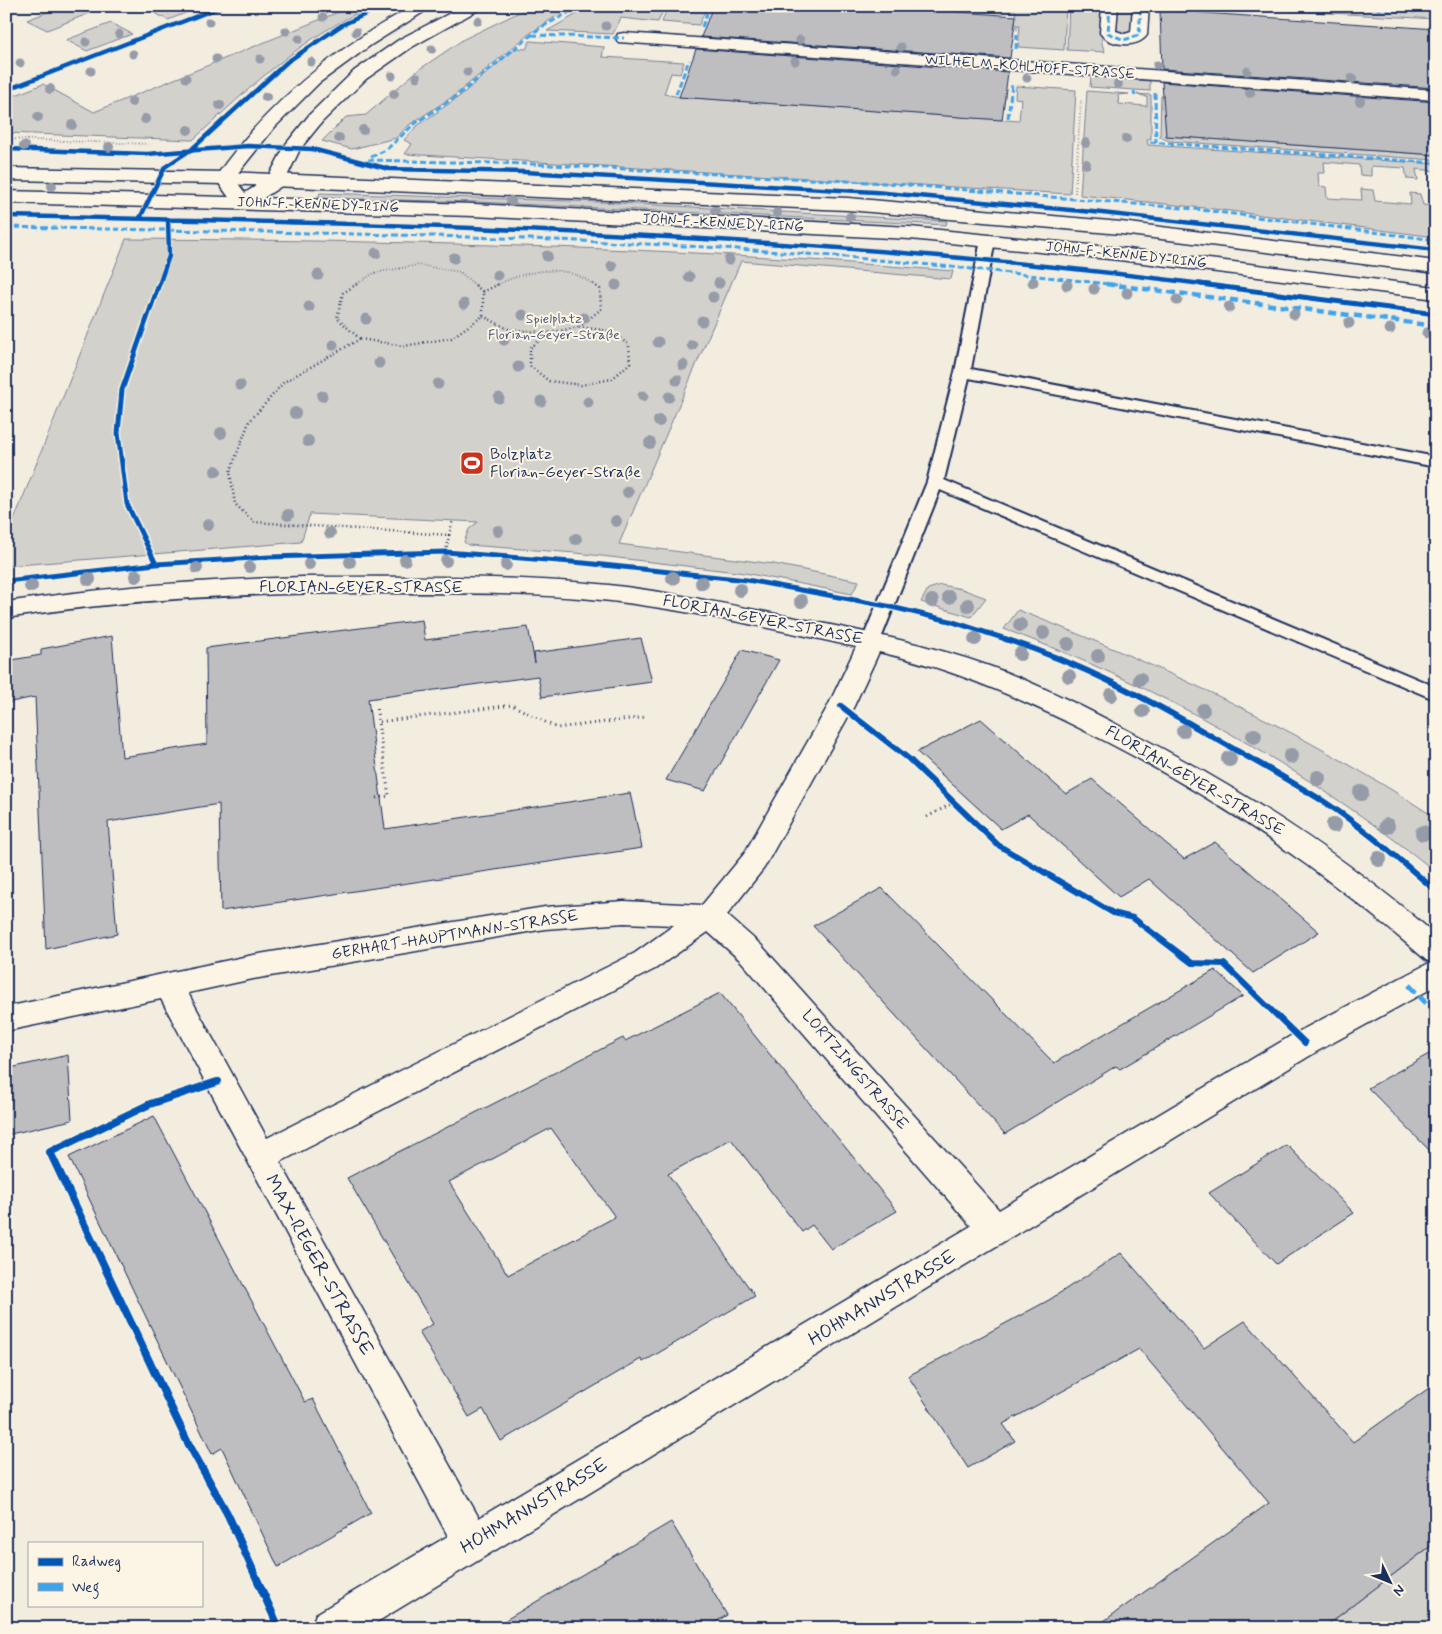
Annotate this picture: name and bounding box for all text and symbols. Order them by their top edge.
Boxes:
street label: WILHELM-KOHLHOFF-STRASSE [924,51,1136,83]
street label: JOHN-F.-KENNEDY-RING [237,193,400,217]
street label: JOHN-F.-KENNEDY-RING [642,210,805,236]
street label: JOHN-F.-KENNEDY-RING [1044,238,1208,272]
park label: Spielplatz Florian-Geyer-Straße [488,310,620,344]
place label: Bolzplatz Florian-Geyer-Straße [490,444,641,483]
sports icon: Bolzplatz Florian-Geyer-Straße [459,450,485,476]
street label: FLORIAN-GEYER-STRASSE [259,577,463,598]
street label: FLORIAN-GEYER-STRASSE [661,590,865,650]
street label: FLORIAN-GEYER-STRASSE [1102,721,1288,841]
street label: GERHART-HAUPTMANN-STRASSE [330,905,580,965]
street label: LORTZINGSTRASSE [797,1005,913,1135]
street label: MAX-REGER-STRASSE [259,1170,379,1360]
street label: HOHMANNSTRASSE [804,1244,960,1352]
street label: HOHMANNSTRASSE [456,1452,612,1560]
legend [28,1542,202,1606]
text: Radweg [72,1552,121,1572]
north arrow [1364,1556,1414,1606]
text: Weg [72,1578,99,1599]
text: N [1389,1581,1409,1600]

